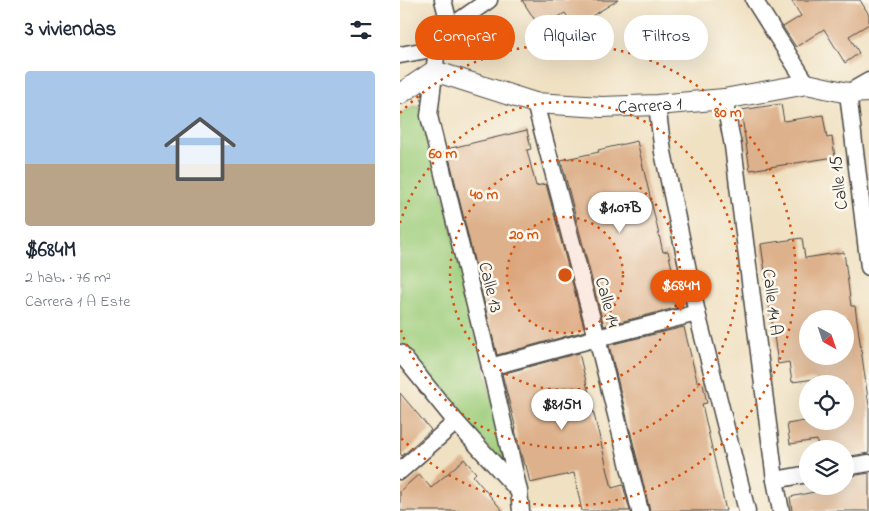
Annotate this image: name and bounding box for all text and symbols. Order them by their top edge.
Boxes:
text: 3 viviendas [25,15,116,45]
chip: Comprar [415,15,515,60]
chip: Alquilar [525,15,614,60]
chip: Filtros [624,15,708,60]
icon: filters [347,16,375,44]
street label: Carrera 1 [617,92,684,121]
text: 80 m [713,102,742,124]
icon: home [155,104,245,194]
text: 60 m [428,143,458,165]
street label: Calle 15 [824,154,856,211]
text: 40 m [469,184,498,206]
pin: $1.07B [579,192,661,234]
text: $1.07B [599,196,641,220]
text: 20 m [508,224,539,246]
text: $684M [25,236,76,266]
street label: Calle 13 [470,259,508,316]
text: 2 hab. · 76 m² [25,266,111,290]
centre of rings [556,266,574,284]
street label: Calle 14 A [754,267,788,337]
pin: $684M [646,270,716,312]
street label: Calle 14 [587,274,625,331]
text: $684M [661,274,701,298]
text: Carrera 1 A Este [25,290,130,314]
north arrow [799,310,854,365]
map controls [799,310,854,495]
button: locate [799,375,854,430]
pin: $815M [527,388,597,431]
text: $815M [542,393,582,417]
button: layers [799,440,854,495]

